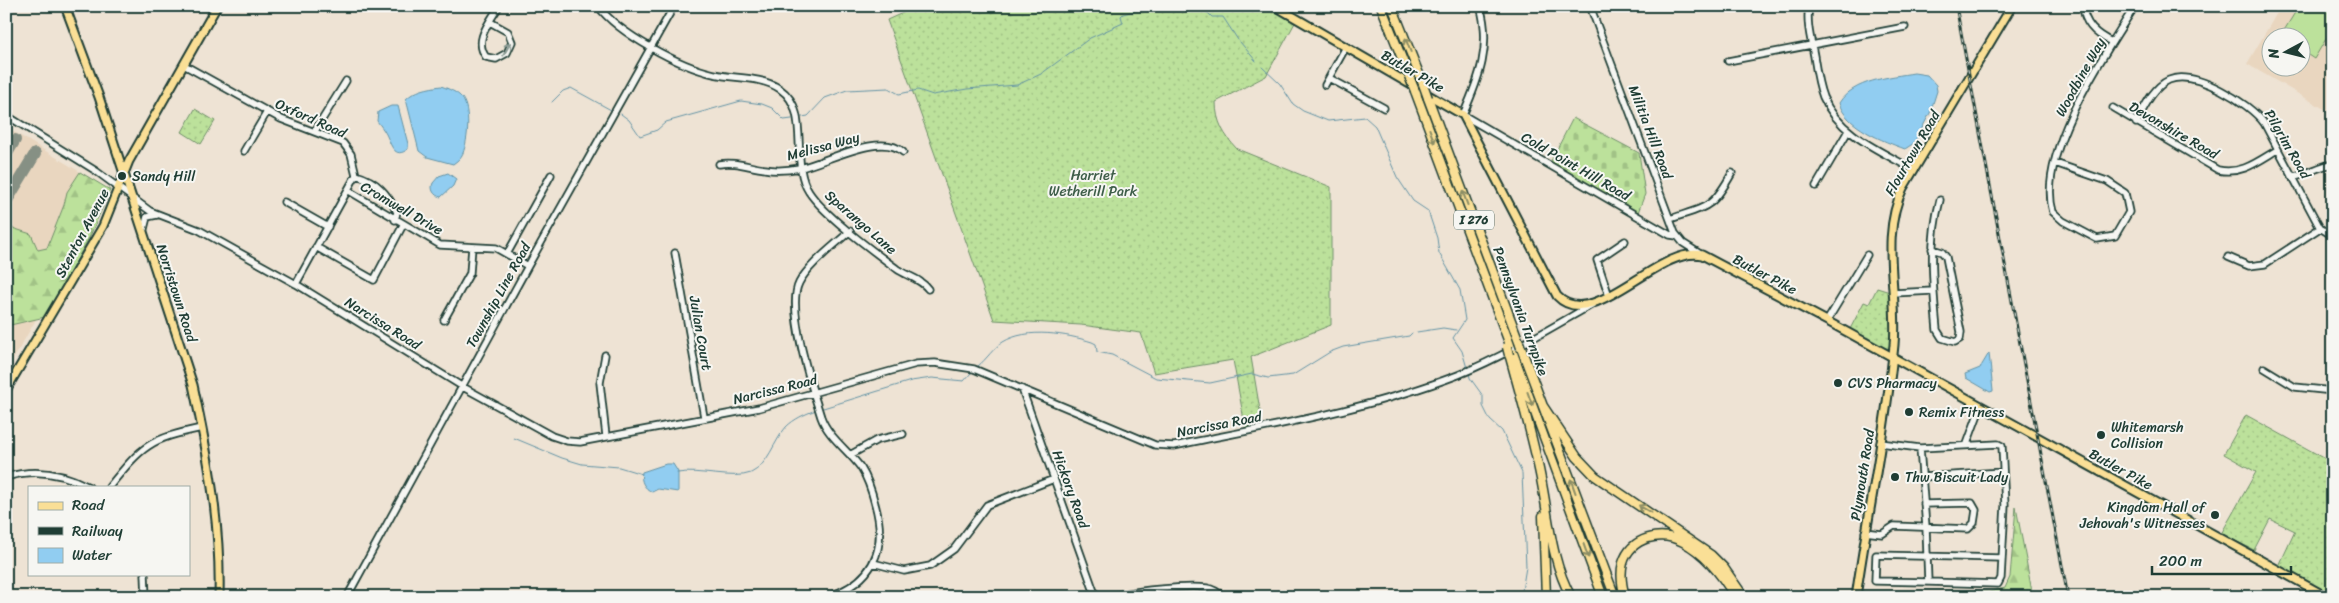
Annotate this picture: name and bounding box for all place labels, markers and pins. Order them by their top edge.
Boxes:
place label: Sandy Hill [132,164,196,189]
marker: Sandy Hill [116,170,128,182]
place label: CVS Pharmacy [1848,371,1938,396]
marker: CVS Pharmacy [1832,377,1844,389]
place label: Remix Fitness [1919,400,2004,425]
marker: Remix Fitness [1903,406,1915,418]
place label: Whitemarsh Collision [2111,415,2184,456]
marker: Whitemarsh Collision [2095,429,2107,441]
place label: Thw Biscuit Lady [1905,465,2009,490]
marker: Thw Biscuit Lady [1889,471,1901,483]
place label: Kingdom Hall of Jehovah's Witnesses [2079,495,2207,536]
marker: Kingdom Hall of Jehovah's Witnesses [2209,509,2221,521]

